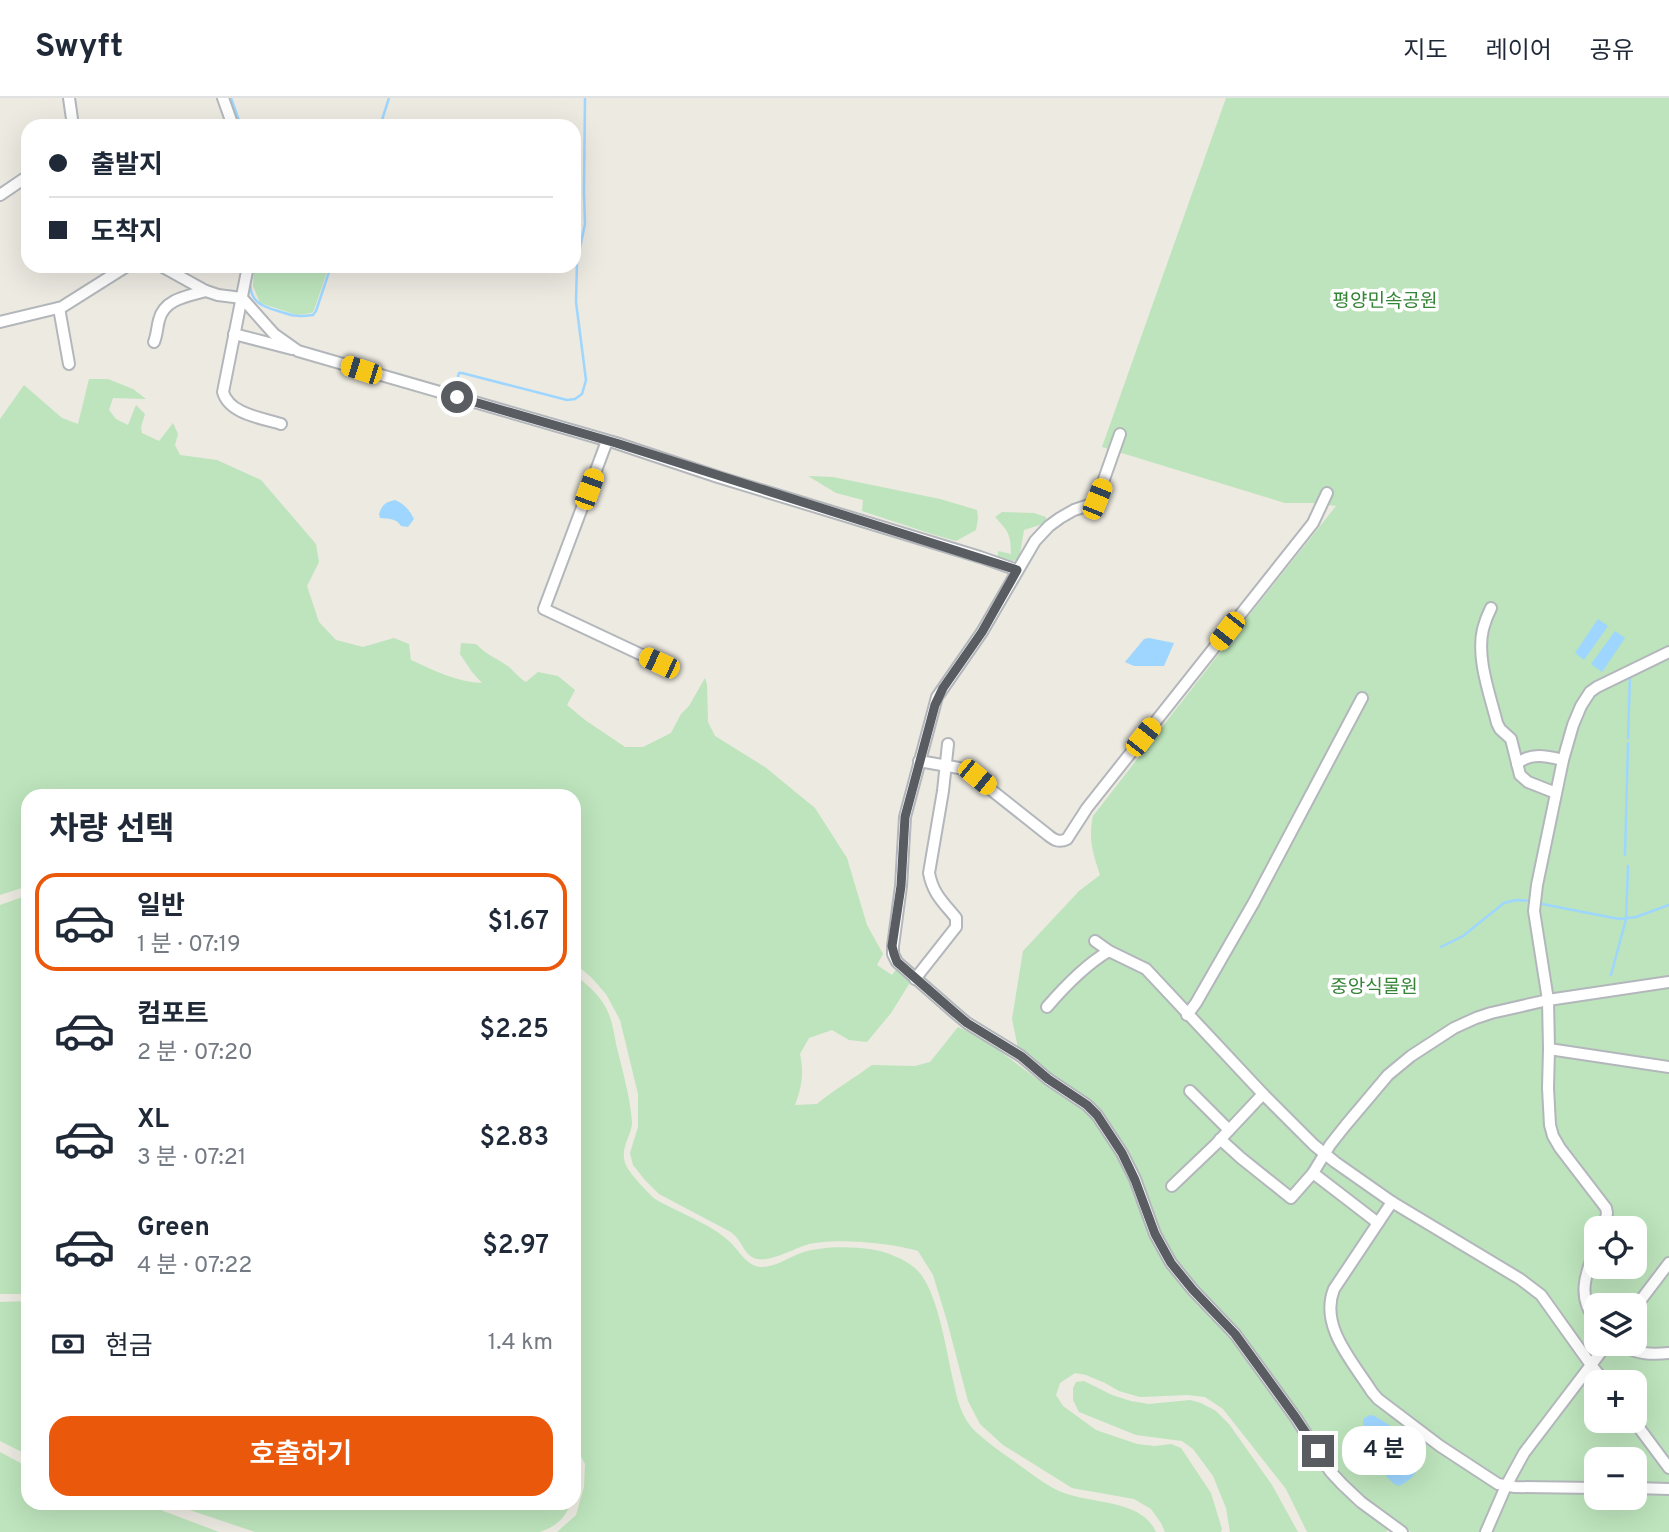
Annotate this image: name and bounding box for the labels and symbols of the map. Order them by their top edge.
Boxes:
park label: 평양민속공원 [1333,290,1437,314]
car [338,354,385,386]
route start [441,381,473,413]
car [572,466,607,512]
car [1080,476,1115,522]
car [1206,608,1249,654]
car [636,645,683,681]
car [1122,714,1165,760]
car [955,756,1000,798]
park label: 중앙식물원 [1330,976,1418,1000]
callout: 4 분 [1342,1426,1426,1476]
route end [1302,1435,1334,1467]

